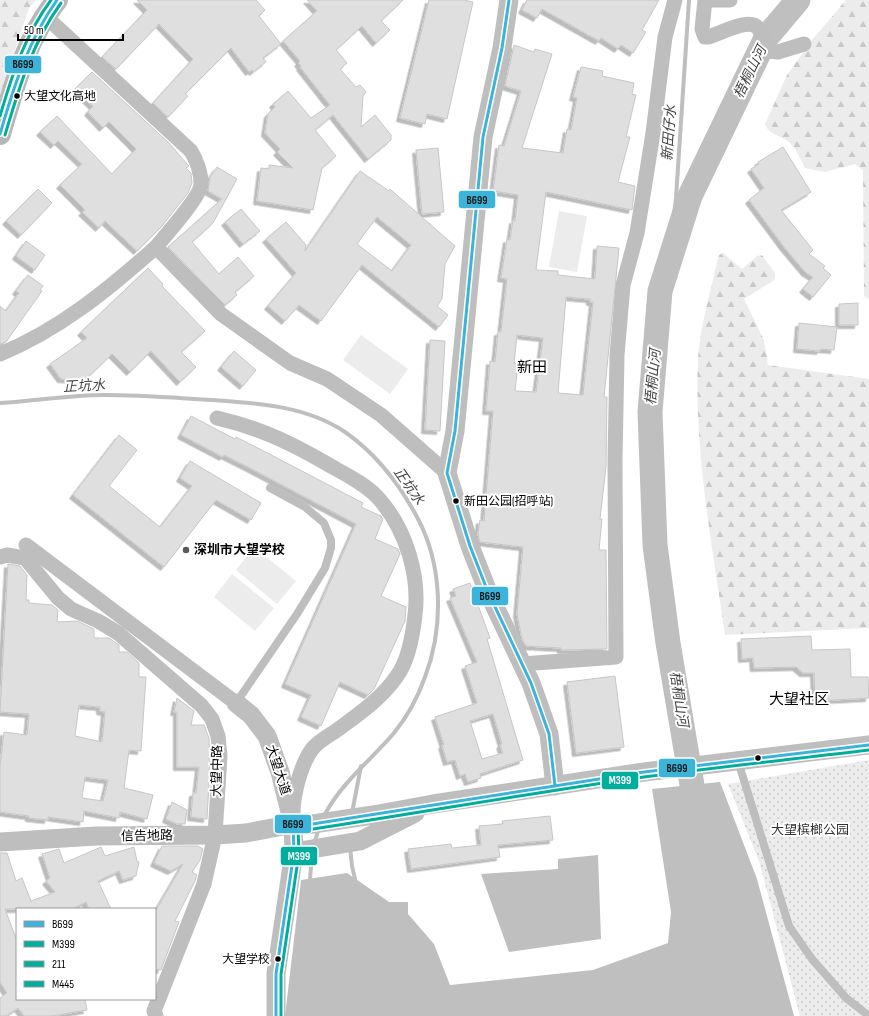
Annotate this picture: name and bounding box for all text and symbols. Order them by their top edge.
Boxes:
scale bar [18,16,123,42]
text: 50 m [24,23,44,38]
water label: 梧桐山河 [730,40,771,101]
line badge: B699 [4,55,42,74]
text: B699 [13,58,33,71]
place label: 大望文化高地 [24,89,96,104]
marker: 大望文化高地 [12,91,22,101]
water label: 新田仔水 [659,103,680,162]
line badge: B699 [458,190,496,209]
text: B699 [467,194,487,207]
water label: 梧桐山河 [642,345,664,406]
district label: 新田 [517,358,547,377]
water label: 正坑水 [63,376,106,396]
water label: 正坑水 [390,464,429,509]
place label: 新田公园(招呼站) [464,494,553,509]
marker: 新田公园(招呼站) [451,496,461,506]
place label: 深圳市大望学校 [194,542,285,558]
marker: 深圳市大望学校 [181,545,191,555]
line badge: B699 [471,586,509,606]
text: B699 [480,590,500,603]
water label: 梧桐山河 [666,670,692,731]
district label: 大望社区 [769,690,829,709]
street label: 大望大道 [262,743,294,797]
street label: 大望中路 [209,745,225,797]
unlabelled marker [753,753,763,763]
line badge: B699 [658,758,696,778]
text: B699 [667,762,687,775]
line badge: M399 [601,771,639,790]
text: M399 [609,774,631,787]
line badge: B699 [274,814,312,834]
text: B699 [283,818,303,831]
park label: 大望槟榔公园 [771,822,849,838]
street label: 信告地路 [121,828,173,844]
line badge: M399 [280,846,318,866]
text: M399 [288,850,310,863]
legend [16,908,156,1000]
text: B699 [52,917,73,932]
text: M399 [52,937,75,952]
place label: 大望学校 [222,952,270,967]
marker: 大望学校 [273,954,283,964]
text: 211 [52,957,66,972]
text: M445 [52,977,74,992]

